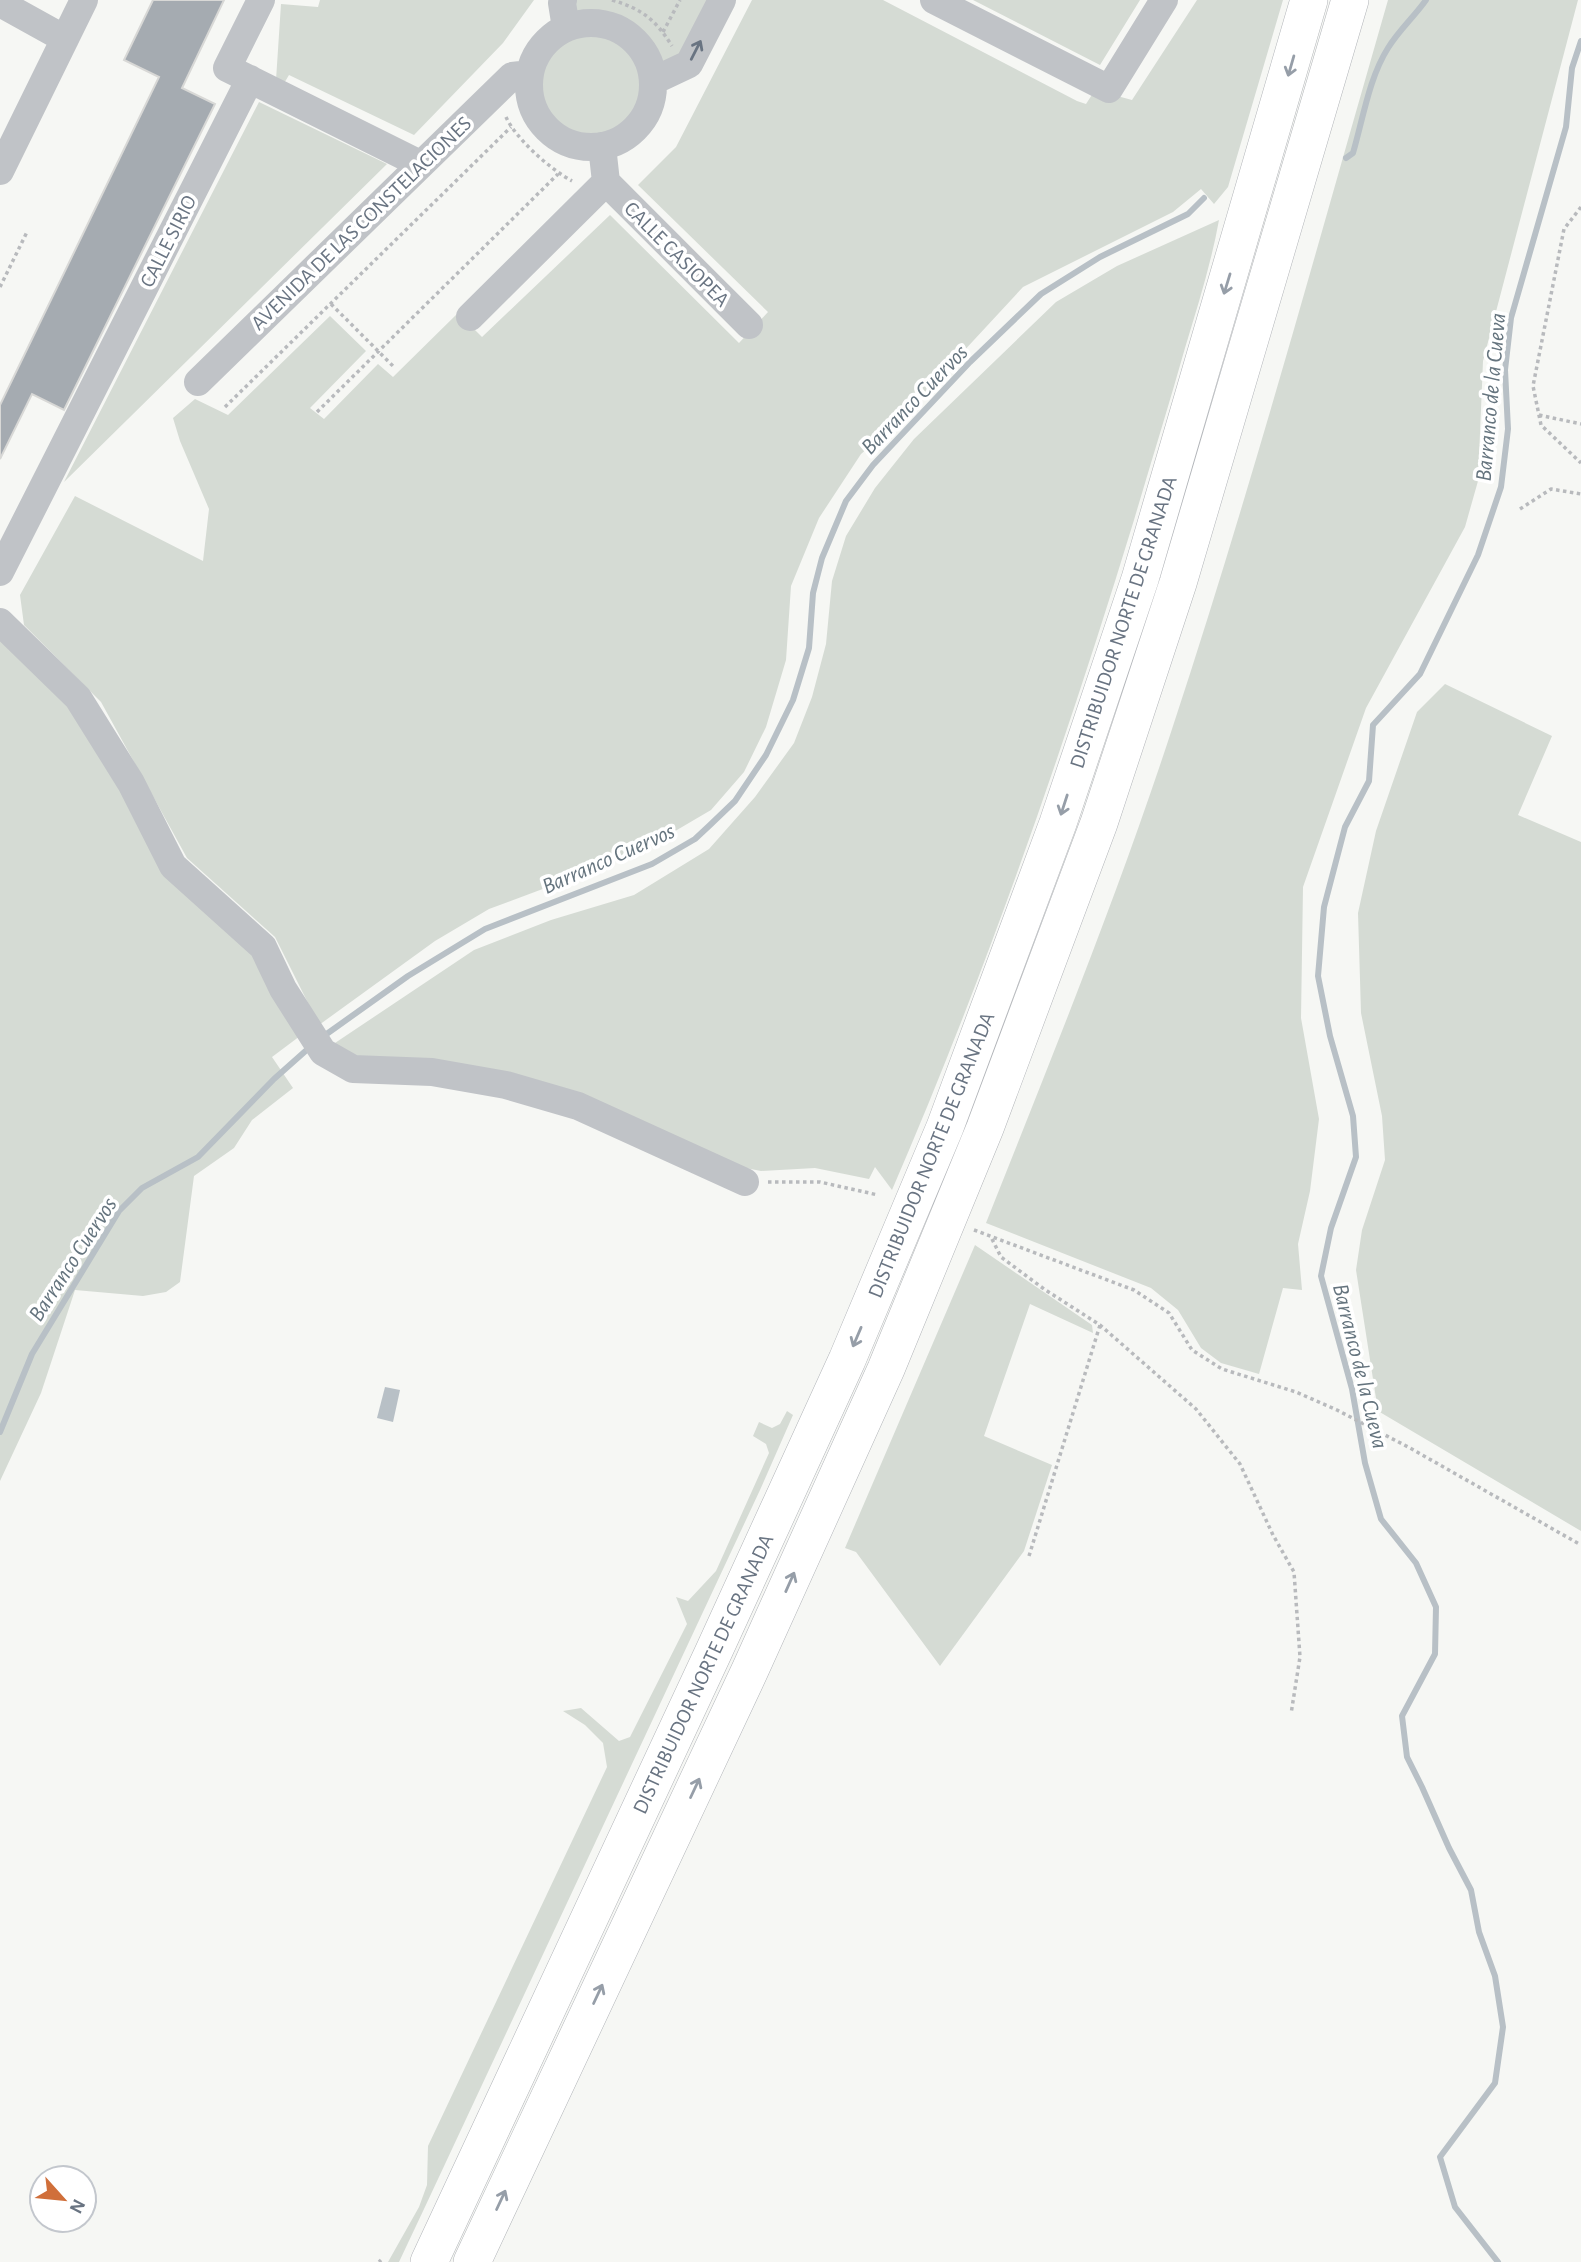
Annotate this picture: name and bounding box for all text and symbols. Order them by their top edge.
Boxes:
one-way arrow [690,40,704,61]
one-way arrow [1283,54,1296,76]
street label: AVENIDA DE LAS CONSTELACIONES [247,113,475,334]
street label: CALLE SIRIO [136,192,200,291]
street label: CALLE CASIOPEA [620,198,733,311]
one-way arrow [1219,273,1232,295]
water label: Barranco de la Cueva [1473,312,1510,482]
water label: Barranco Cuervos [857,341,973,459]
street label: DISTRIBUIDOR NORTE DE GRANADA [1066,473,1181,771]
one-way arrow [1057,794,1070,816]
water label: Barranco Cuervos [539,820,678,899]
street label: DISTRIBUIDOR NORTE DE GRANADA [864,1009,999,1301]
water label: Barranco Cuervos [25,1194,122,1326]
water label: Barranco de la Cueva [1328,1281,1391,1451]
one-way arrow [850,1325,863,1347]
street label: DISTRIBUIDOR NORTE DE GRANADA [629,1531,778,1817]
one-way arrow [784,1572,797,1593]
one-way arrow [689,1778,702,1799]
one-way arrow [592,1984,605,2005]
north arrow [28,2164,98,2234]
one-way arrow [495,2190,509,2211]
text: N [65,2196,88,2216]

